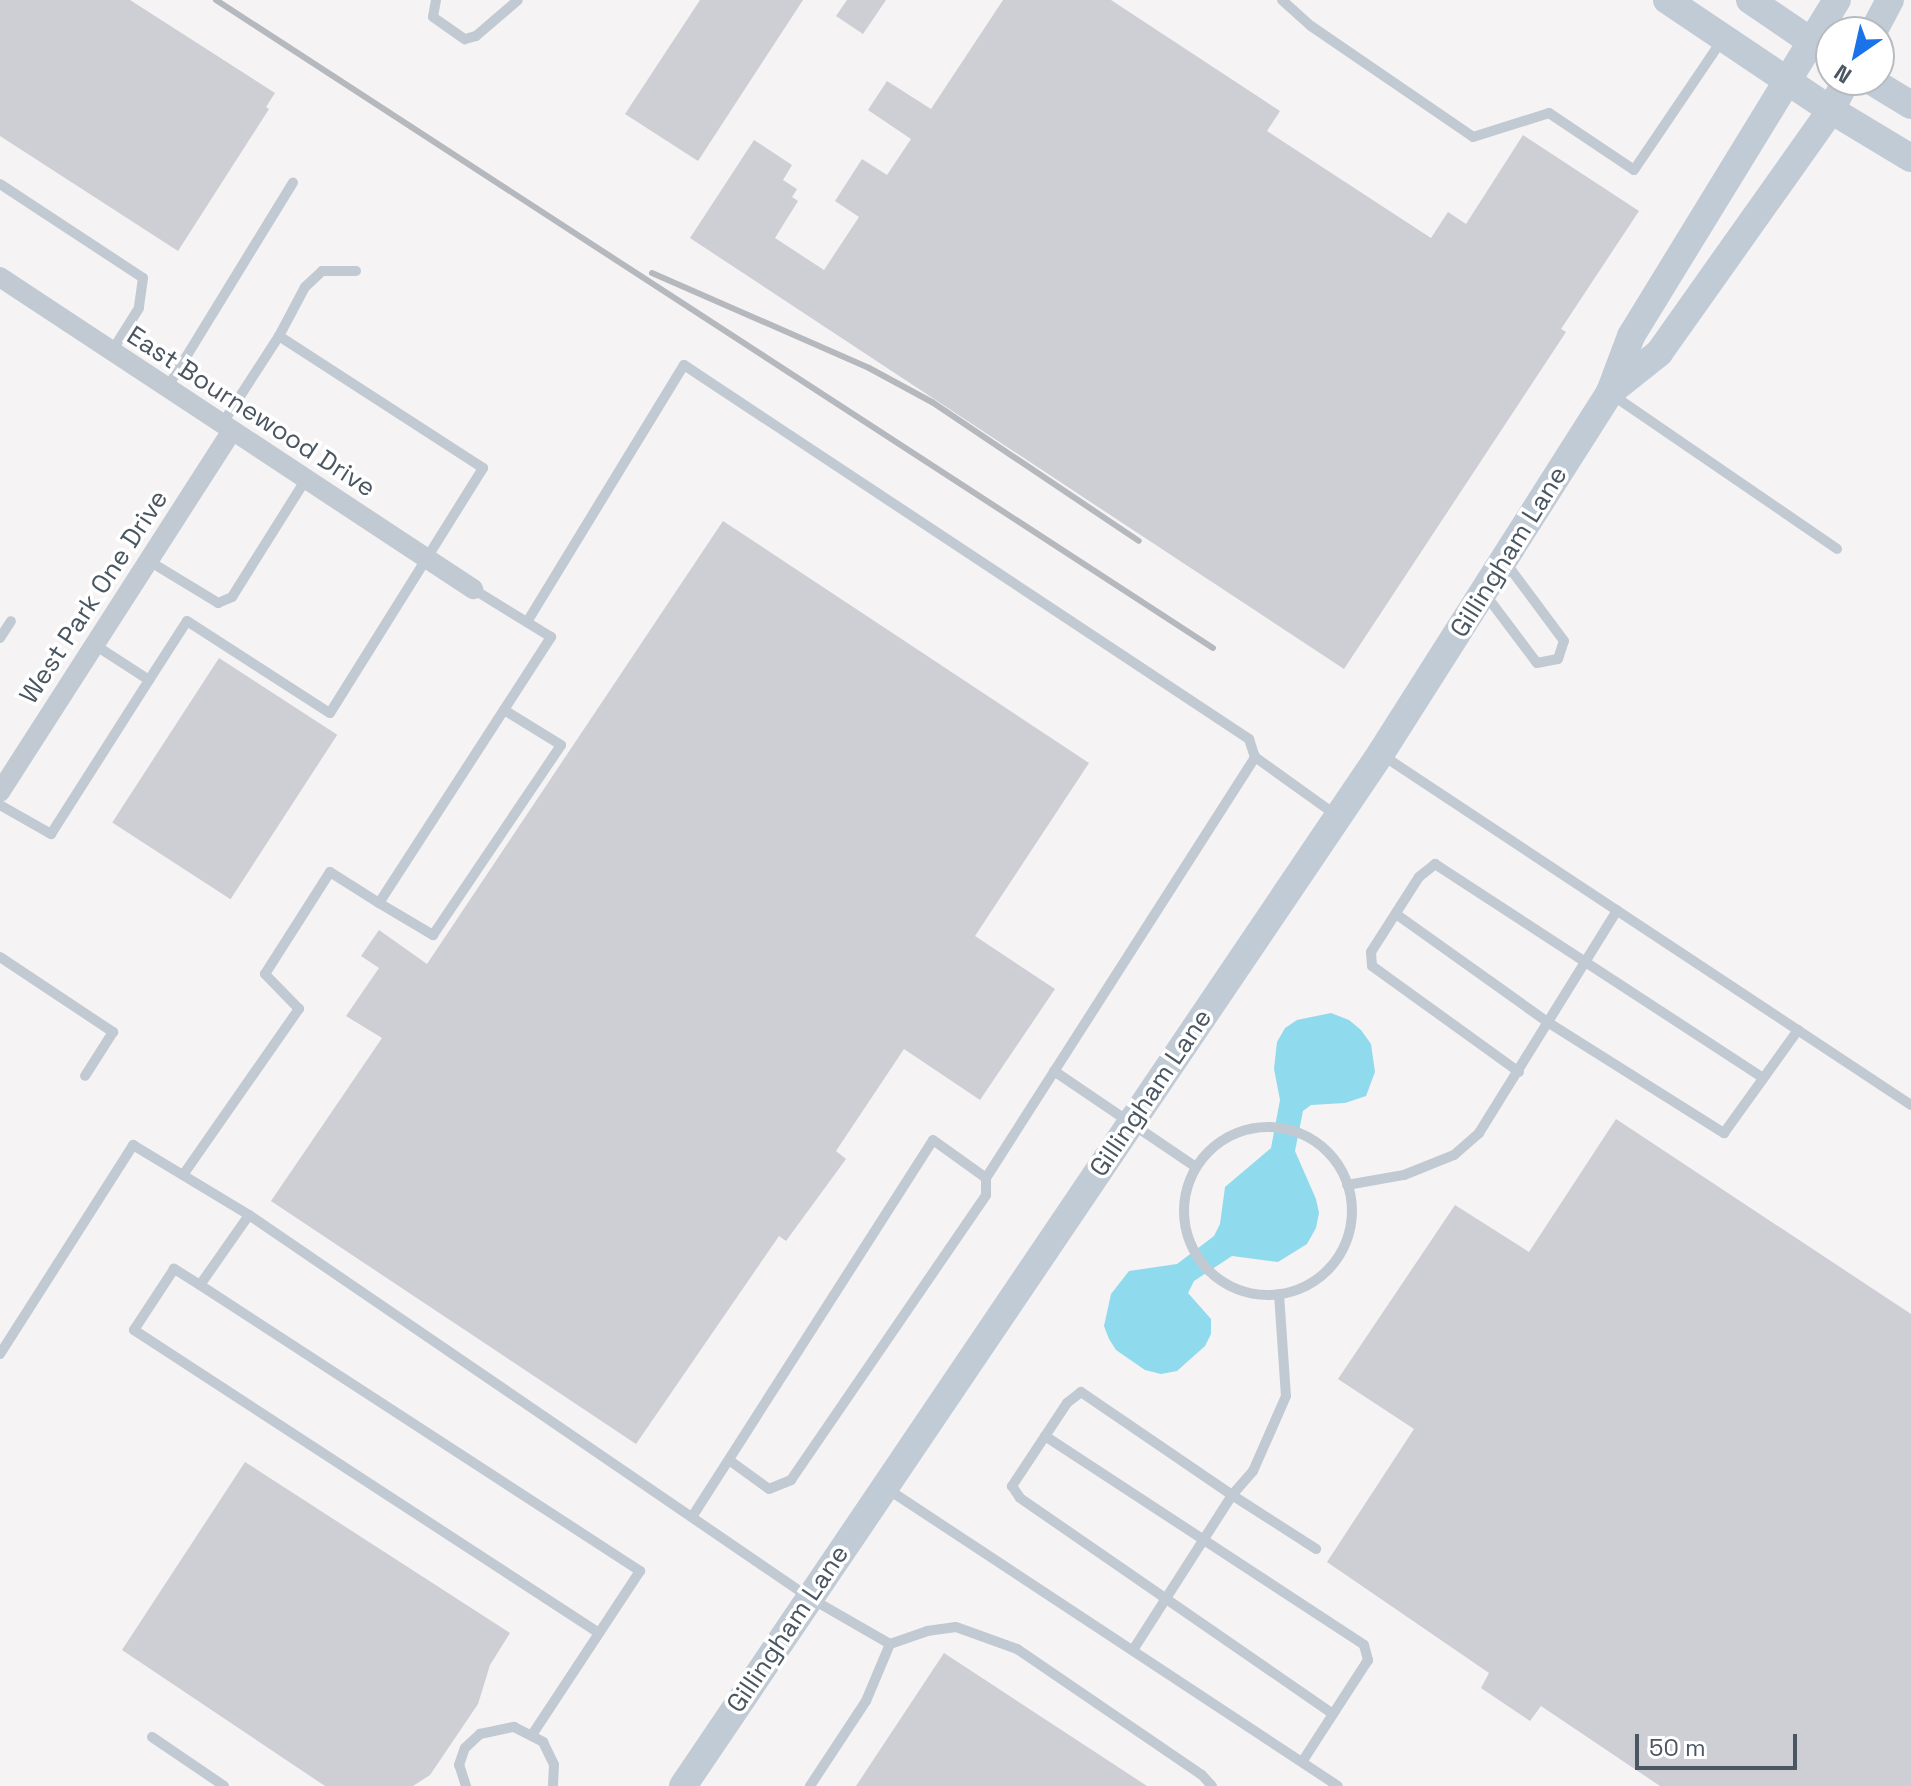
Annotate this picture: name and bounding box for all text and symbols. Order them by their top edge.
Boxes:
north arrow [1815,16,1895,96]
text: N [1829,59,1857,90]
street label: East Bournewood Drive [121,320,381,504]
street label: Gillingham Lane [1444,461,1574,643]
street label: West Park One Drive [13,484,175,710]
street label: Gillingham Lane [1083,1003,1219,1183]
street label: Gillingham Lane [720,1539,856,1719]
scale bar [1639,1718,1801,1768]
text: 50 m [1649,1732,1706,1763]

